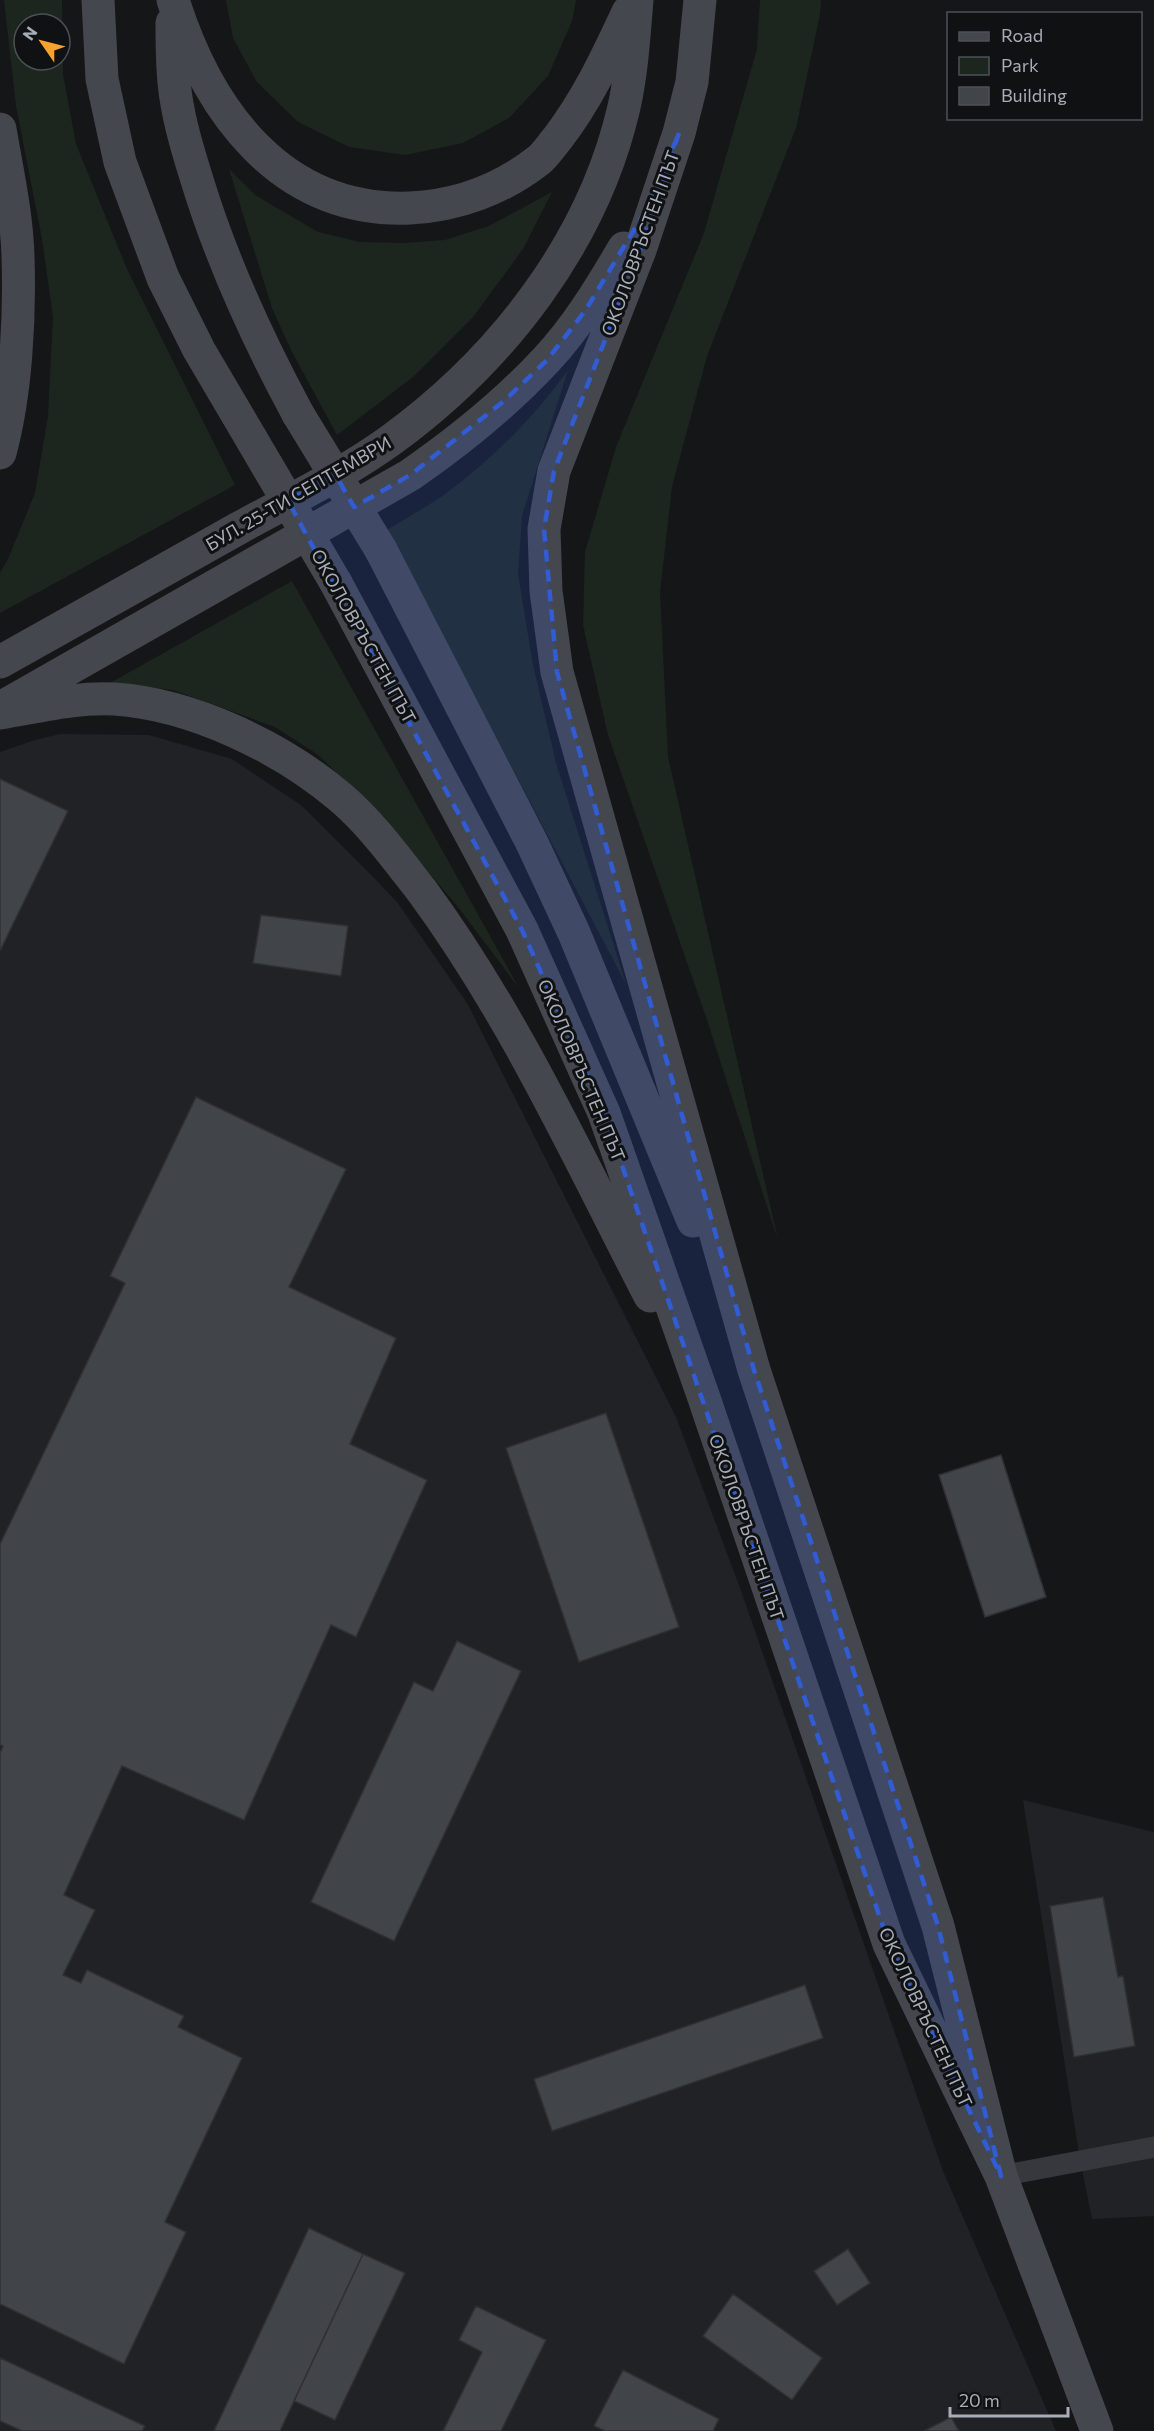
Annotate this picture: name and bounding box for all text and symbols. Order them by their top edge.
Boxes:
north arrow [12,12,72,72]
legend [947,12,1142,120]
text: N [18,23,41,43]
text: Road [1001,24,1043,46]
text: Park [1001,54,1039,76]
text: Building [1001,84,1067,106]
street label: ОКОЛОВРЪСТЕН ПЪТ [596,147,684,339]
street label: БУЛ. 25-ТИ СЕПТЕМВРИ [201,431,395,555]
street label: ОКОЛОВРЪСТЕН ПЪТ [307,545,421,727]
street label: ОКОЛОВРЪСТЕН ПЪТ [534,976,630,1164]
street label: ОКОЛОВРЪСТЕН ПЪТ [705,1431,789,1623]
street label: ОКОЛОВРЪСТЕН ПЪТ [875,1924,977,2110]
scale bar [950,2380,1068,2418]
text: 20 m [959,2389,1000,2411]

